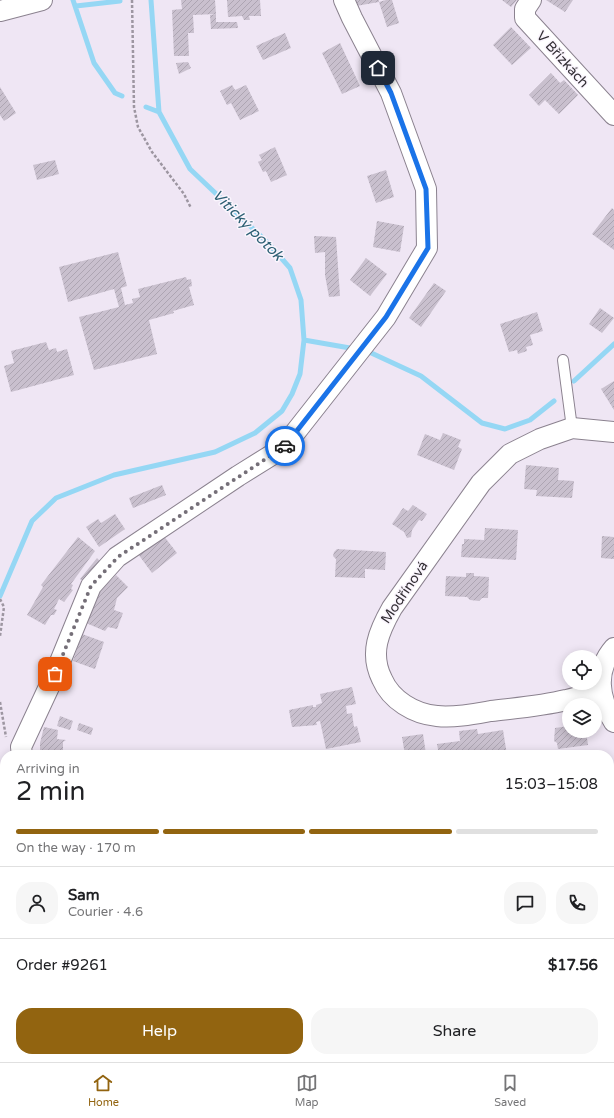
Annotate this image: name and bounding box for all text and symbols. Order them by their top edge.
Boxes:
street label: V Břízkách [533,28,592,91]
pin [361,51,395,85]
icon: home [367,57,389,79]
water label: Vitický potok [209,186,289,266]
courier [265,426,305,466]
icon: car [274,435,296,457]
street label: Modřínová [377,558,432,627]
map controls [562,650,602,738]
button: locate [562,650,602,690]
pin [38,657,72,691]
icon: bag [44,663,66,685]
button: layers [562,698,602,738]
text: Arriving in [16,761,80,777]
text: 15:03–15:08 [505,775,598,793]
text: 2 min [16,776,85,807]
text: On the way · 170 m [16,840,136,856]
button: person [16,882,58,924]
button: chat [504,882,546,924]
button: phone [556,882,598,924]
text: Sam [68,886,99,904]
text: Courier · 4.6 [68,904,143,920]
text: Order #9261 [16,956,108,974]
text: $17.56 [548,956,598,974]
button: Help [16,1008,303,1054]
button: Share [311,1008,598,1054]
tab: Home [88,1072,119,1109]
tab: Map [295,1072,319,1109]
tab: Saved [494,1072,526,1109]

